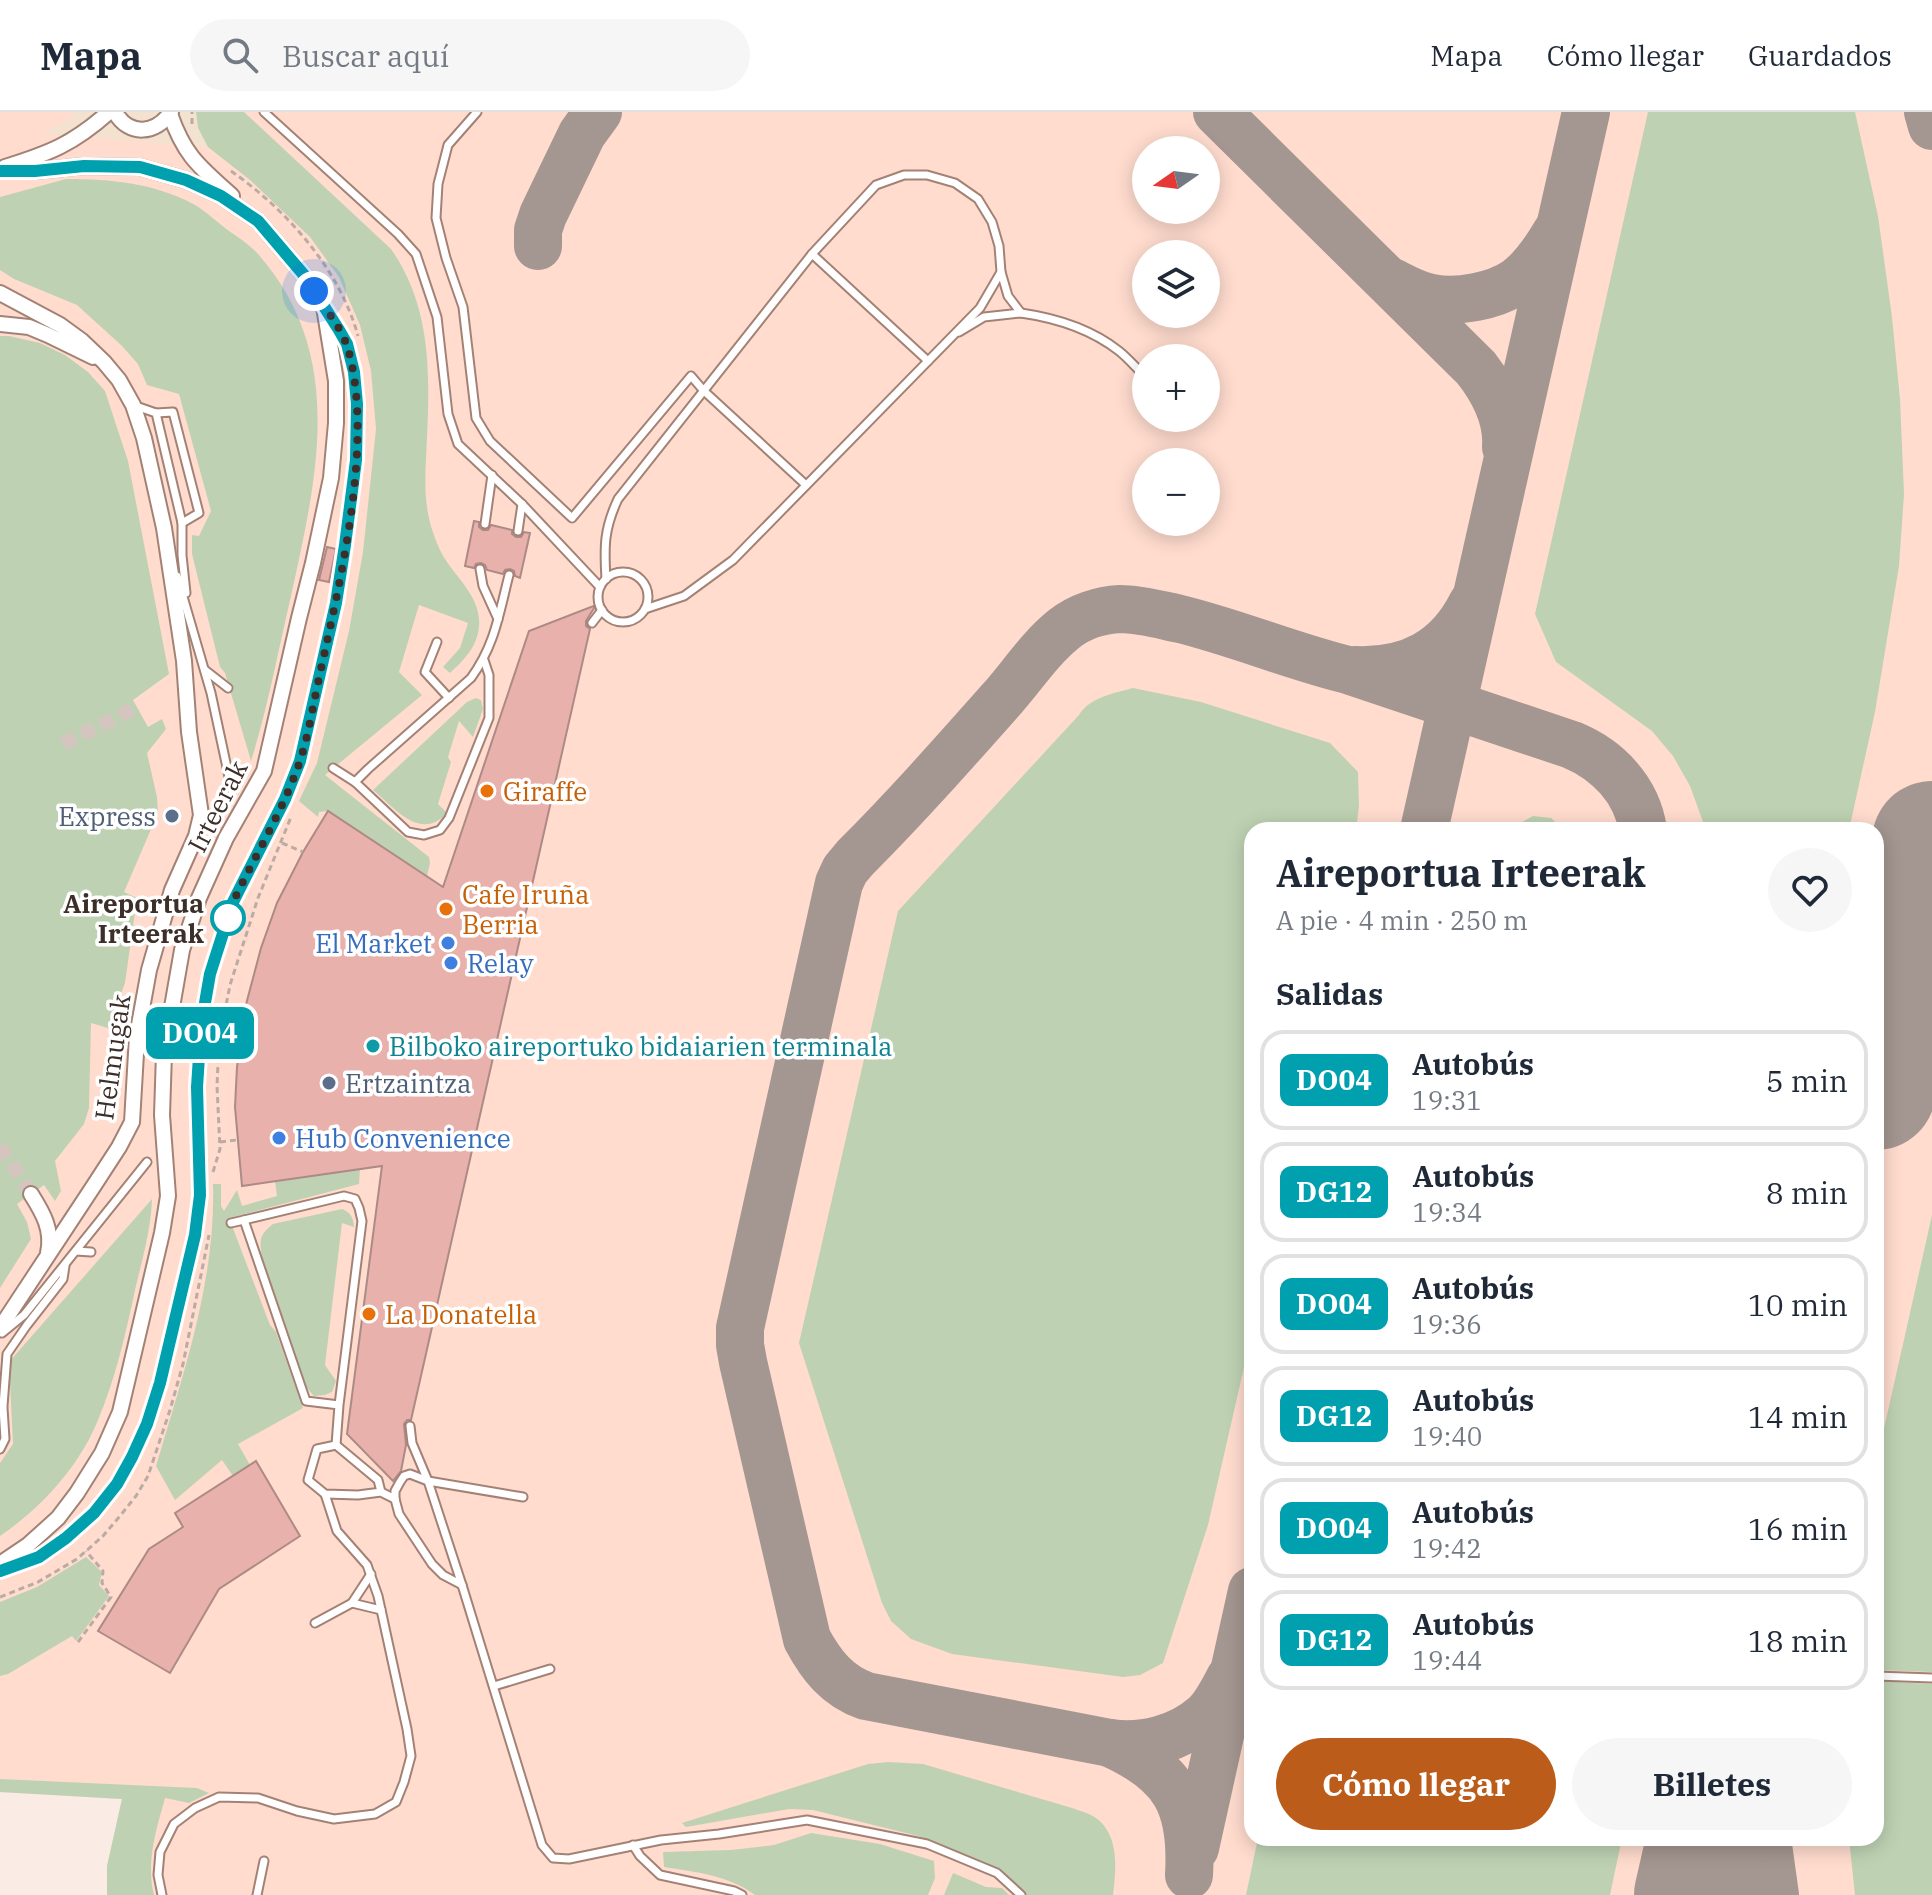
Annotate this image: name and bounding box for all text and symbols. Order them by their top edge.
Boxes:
search box [190,19,750,91]
text: Mapa [40,31,142,80]
icon: search [218,33,262,77]
text: Buscar aquí [282,36,449,75]
text: Mapa [1430,37,1503,74]
text: Cómo llegar [1547,37,1704,74]
text: Guardados [1748,37,1892,74]
north arrow [1132,136,1220,224]
map controls [1132,136,1220,536]
button: layers [1132,240,1220,328]
your location [294,271,334,311]
button: + [1132,344,1220,432]
button: − [1132,448,1220,536]
street label: Irteerak [179,754,255,858]
place label: Giraffe [503,774,587,808]
marker: Giraffe [478,782,496,800]
place label: Express [58,799,156,833]
marker: Express [163,807,181,825]
text: Aireportua Irteerak [1276,848,1646,897]
button: heart [1768,848,1852,932]
place label: Cafe Iruña Berria [462,877,589,941]
place label: Aireportua Irteerak [63,886,205,950]
marker: Cafe Iruña Berria [437,900,455,918]
marker: Aireportua Irteerak [211,901,245,935]
text: A pie · 4 min · 250 m [1276,903,1528,937]
place label: El Market [315,926,432,960]
marker: El Market [439,934,457,952]
place label: Relay [467,946,534,980]
marker: Relay [442,954,460,972]
text: Salidas [1276,974,1383,1013]
street label: Helmugak [86,992,138,1122]
line badge: DO04 [144,1007,256,1059]
text: DO04 [162,1014,238,1051]
place label: Bilboko aireportuko bidaiarien terminala [389,1029,892,1063]
marker: Bilboko aireportuko bidaiarien terminala [364,1037,382,1055]
text: Autobús [1412,1044,1534,1083]
text: DO04 [1296,1061,1372,1098]
text: 5 min [1766,1061,1848,1100]
place label: Ertzaintza [345,1066,471,1100]
marker: Ertzaintza [320,1074,338,1092]
text: 19:31 [1412,1083,1482,1117]
place label: Hub Convenience [295,1121,511,1155]
marker: Hub Convenience [270,1129,288,1147]
text: Autobús [1412,1156,1534,1195]
text: DG12 [1296,1173,1372,1210]
text: 8 min [1766,1173,1848,1212]
text: 19:34 [1412,1195,1482,1229]
text: Autobús [1412,1268,1534,1307]
text: DO04 [1296,1285,1372,1322]
text: 10 min [1748,1285,1848,1324]
place label: La Donatella [385,1297,537,1331]
marker: La Donatella [360,1305,378,1323]
text: 19:36 [1412,1307,1482,1341]
text: Autobús [1412,1380,1534,1419]
text: DG12 [1296,1397,1372,1434]
text: 14 min [1748,1397,1848,1436]
text: 19:40 [1412,1419,1482,1453]
text: Autobús [1412,1492,1534,1531]
text: DO04 [1296,1509,1372,1546]
text: 16 min [1748,1509,1848,1548]
text: 19:42 [1412,1531,1482,1565]
text: Autobús [1412,1604,1534,1643]
text: DG12 [1296,1621,1372,1658]
text: 18 min [1748,1621,1848,1660]
text: 19:44 [1412,1643,1482,1677]
button: Cómo llegar [1276,1738,1556,1830]
button: Billetes [1572,1738,1852,1830]

